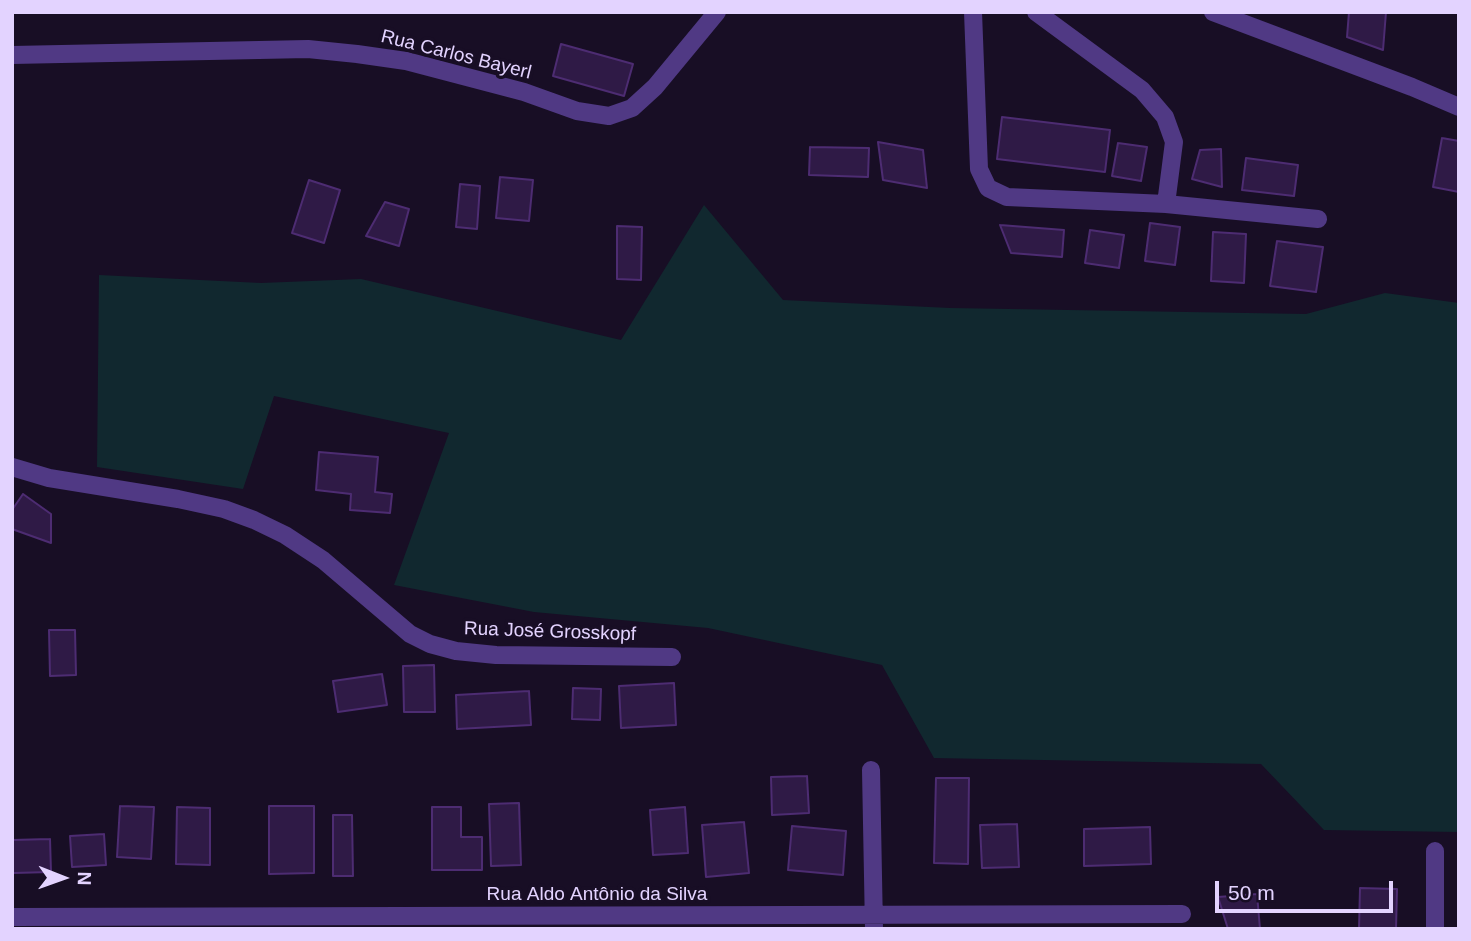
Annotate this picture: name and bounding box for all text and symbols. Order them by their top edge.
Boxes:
street label: Rua Carlos Bayerl [378,25,534,85]
street label: Rua José Grosskopf [464,618,636,646]
north arrow [28,843,98,913]
scale bar [1219,867,1398,911]
text: N [74,871,95,885]
text: 50 m [1228,881,1275,904]
street label: Rua Aldo Antônio da Silva [487,884,707,906]

